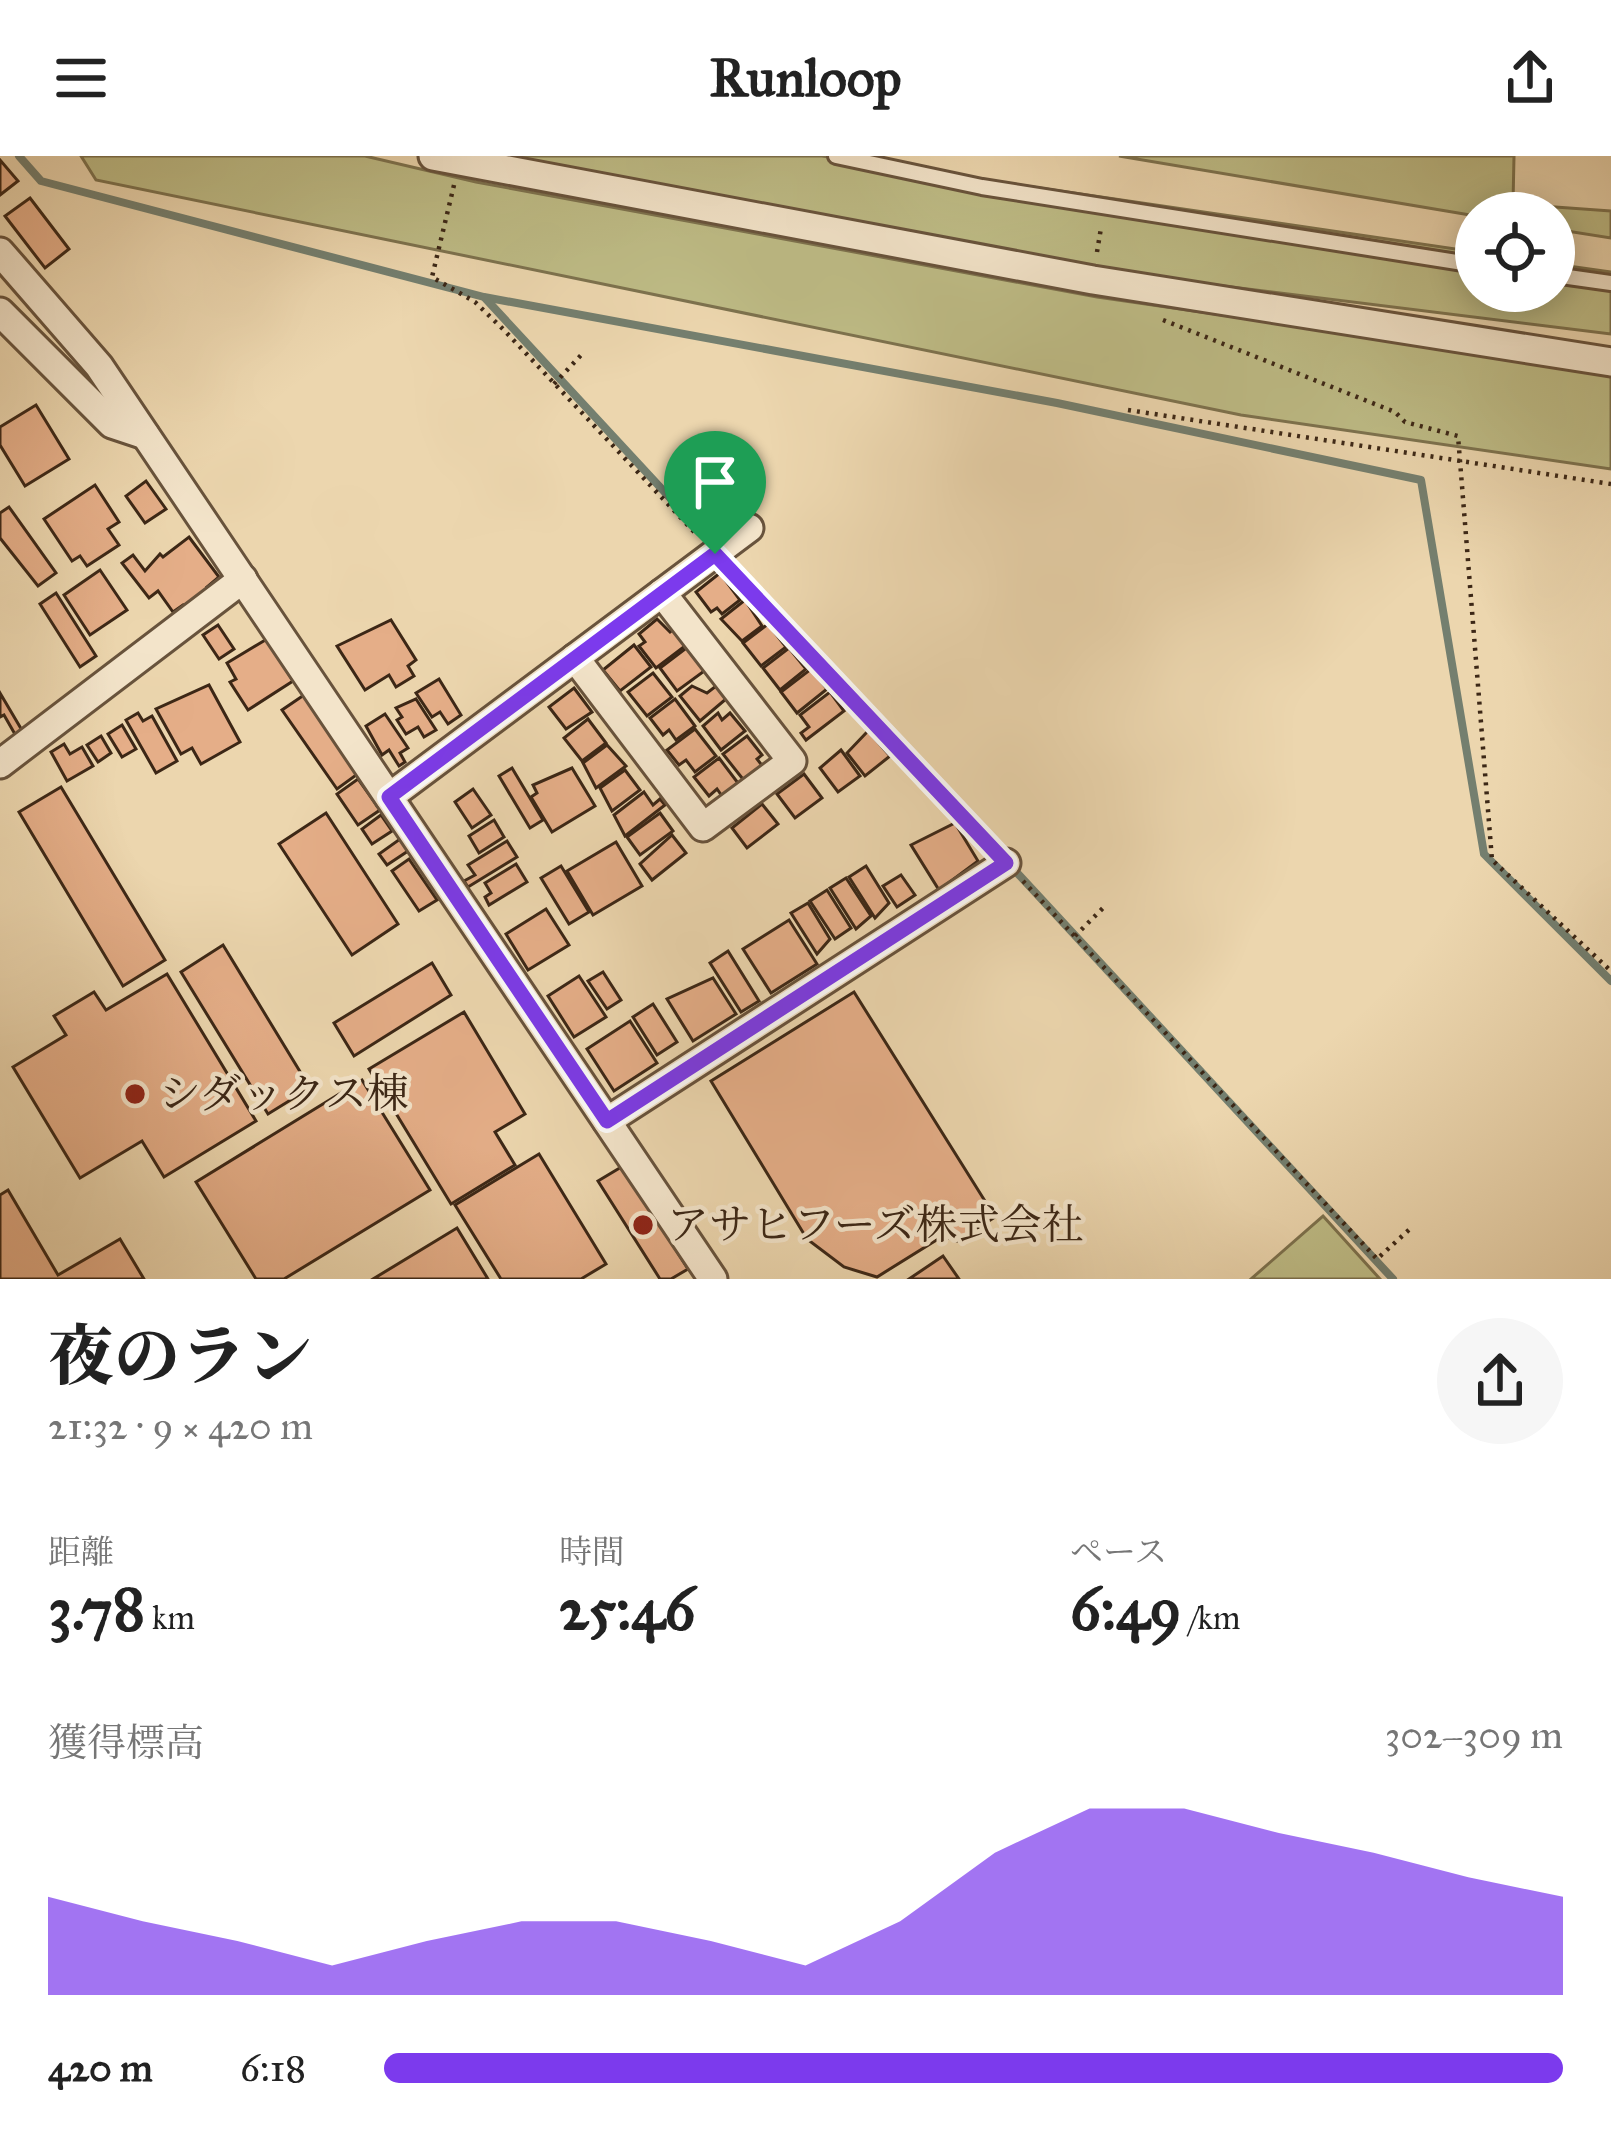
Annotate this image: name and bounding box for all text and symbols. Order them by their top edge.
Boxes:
icon: menu [48,45,114,111]
text: Runloop [709,45,902,111]
icon: share [1497,45,1563,111]
map controls [1455,192,1575,312]
button: locate [1455,192,1575,312]
pin [664,431,766,554]
icon: arrive [682,449,748,515]
place label: シダックス棟 [159,1068,409,1120]
marker: シダックス棟 [122,1081,148,1107]
place label: アサヒフーズ株式会社 [667,1199,1084,1251]
marker: アサヒフーズ株式会社 [630,1212,656,1238]
text: 夜のラン [48,1316,312,1397]
button: share [1437,1318,1563,1444]
text: 21:32 · 9 × 420 m [48,1402,313,1450]
text: 距離 [48,1532,114,1572]
text: 時間 [559,1532,625,1572]
text: ペース [1070,1532,1167,1572]
text: 3.78 [48,1572,145,1645]
text: 25:46 [559,1572,695,1645]
text: 6:49 [1070,1572,1182,1645]
text: km [145,1598,195,1638]
text: /km [1182,1598,1241,1638]
text: 302–309 m [1385,1711,1563,1759]
text: 獲得標高 [48,1719,204,1767]
text: 420 m [48,2044,153,2092]
text: 6:18 [240,2044,306,2092]

